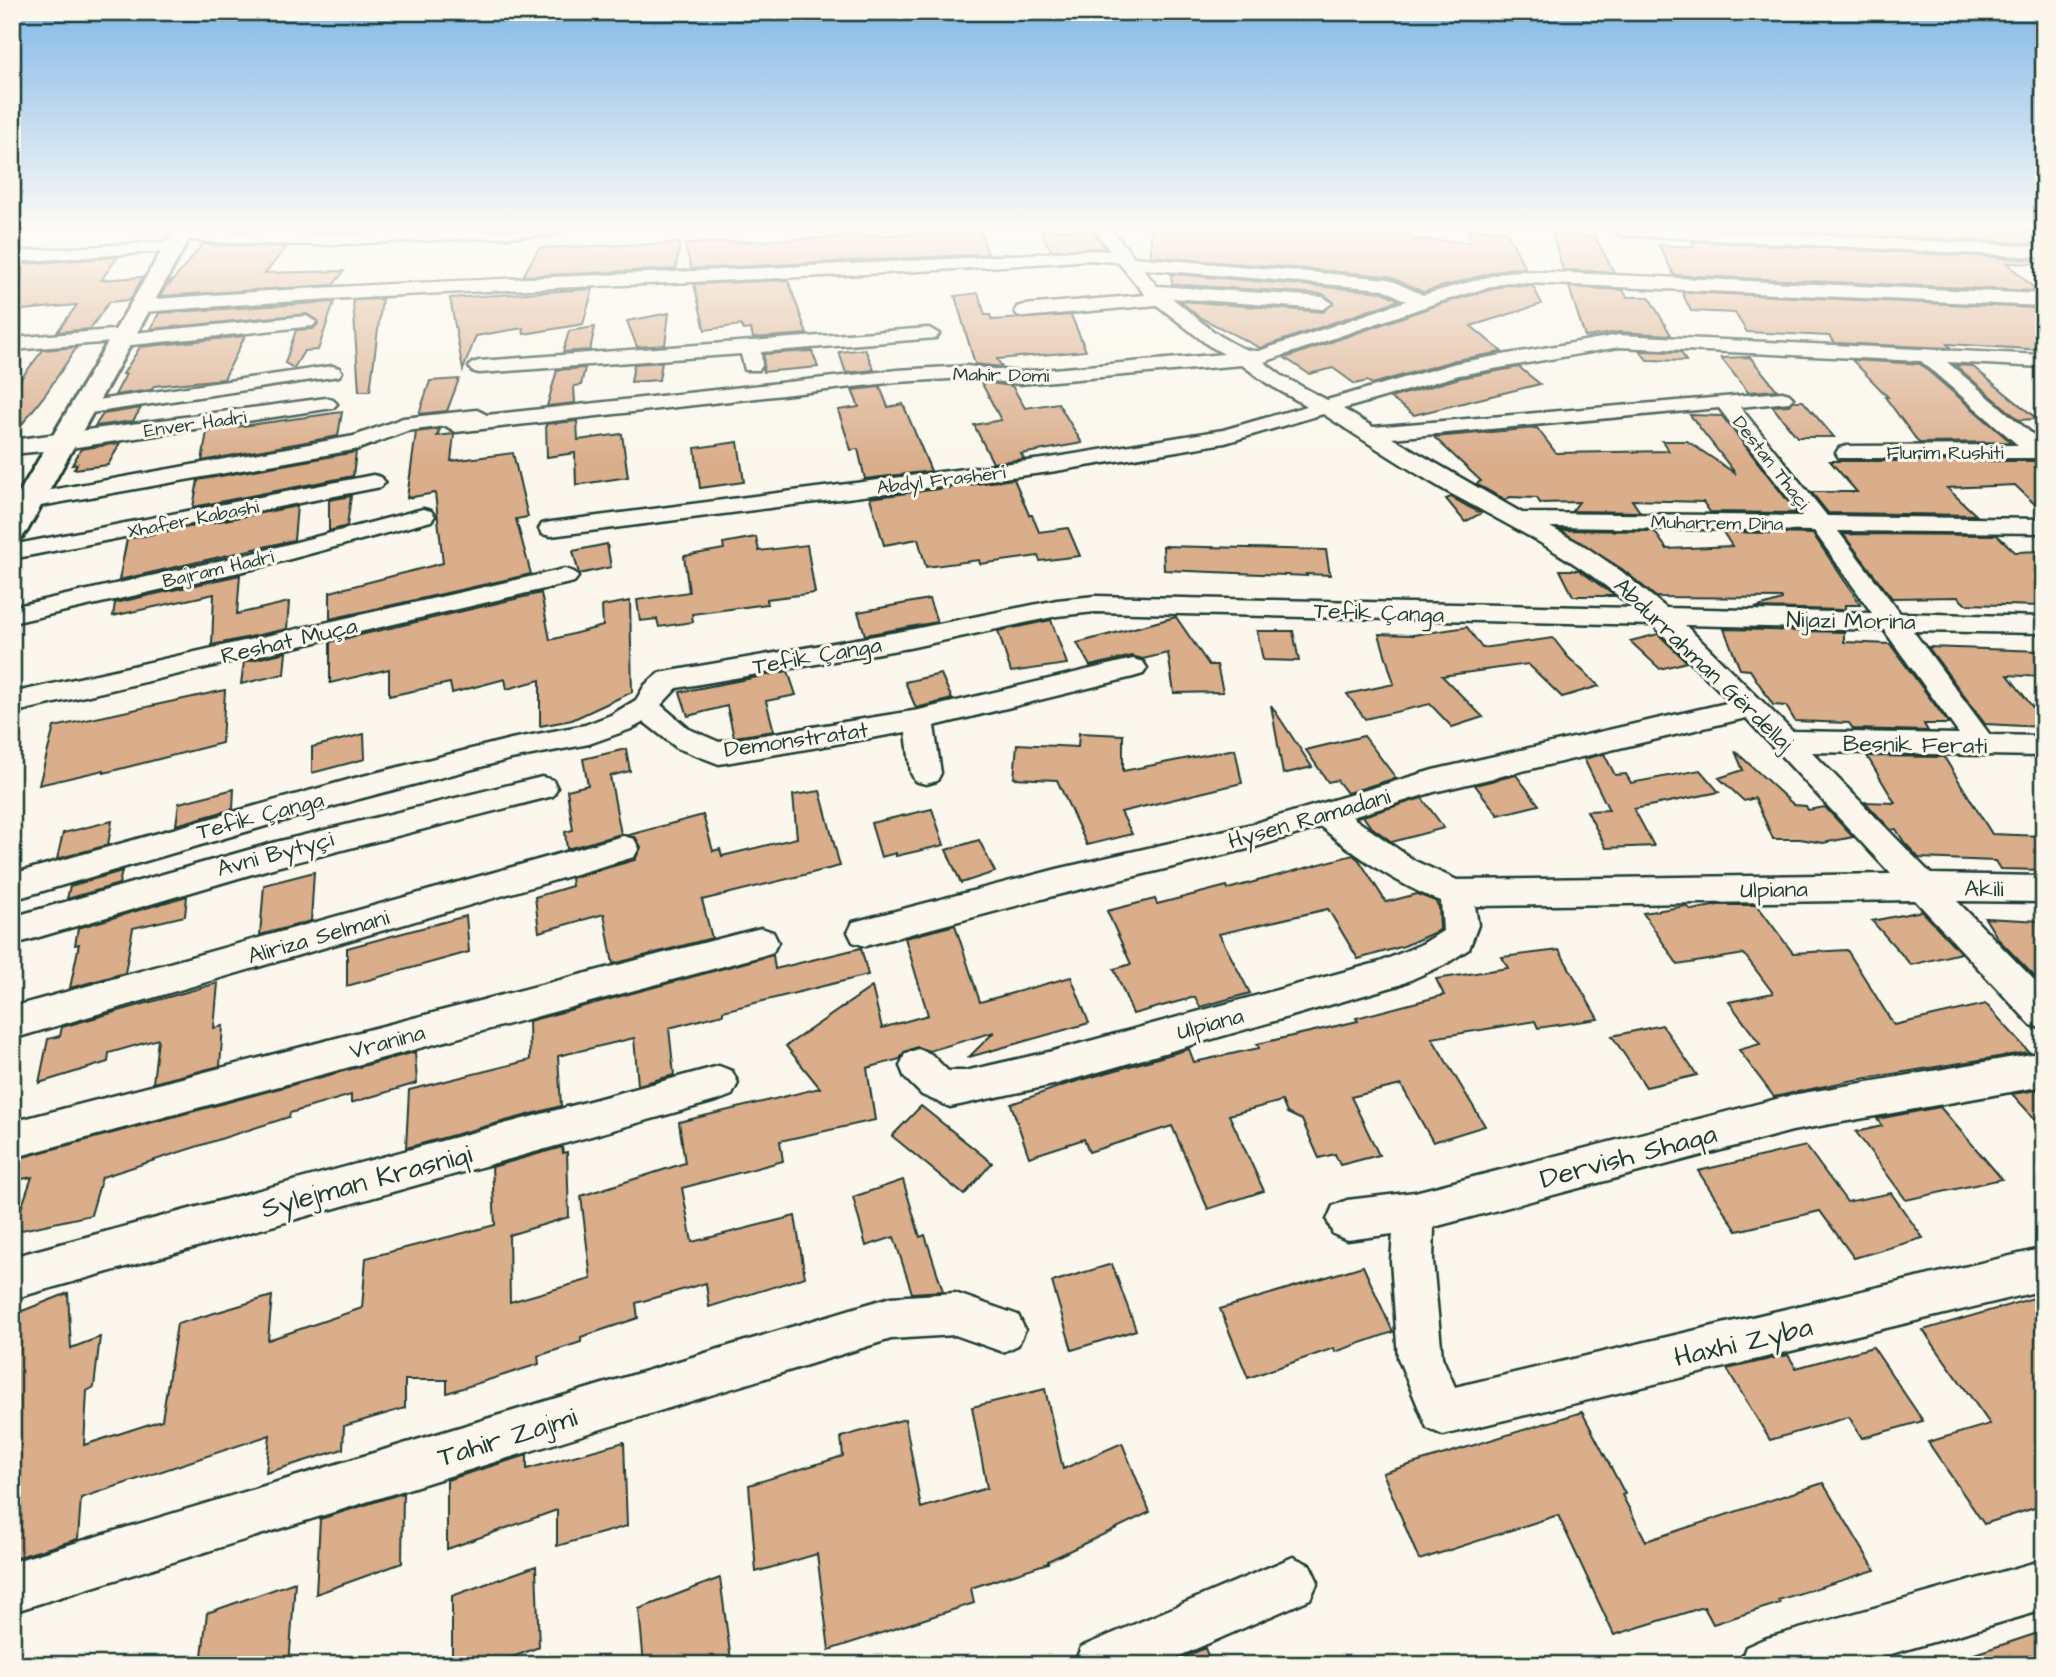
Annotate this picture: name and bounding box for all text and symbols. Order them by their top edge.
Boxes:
street label: Mahir Domi [953,361,1050,390]
street label: Enver Hadri [142,404,248,445]
street label: Destan Thaçi [1726,410,1816,516]
street label: Flurim Rushiti [1886,440,2004,467]
street label: Abdyl Frashëri [875,459,1007,503]
street label: Xhafer Kabashi [125,493,261,545]
street label: Muharrem Dina [1651,509,1784,538]
street label: Bajram Hadri [160,544,277,595]
street label: Abdurrahman Gërdellaj [1607,570,1800,759]
street label: Tefik Çanga [1313,595,1445,632]
street label: Nijazi Morina [1786,604,1916,638]
street label: Reshat Muça [218,610,361,672]
street label: Tefik Çanga [750,629,885,684]
street label: Demonstratat [722,714,871,766]
street label: Besnik Ferati [1843,728,1988,762]
street label: Hysen Ramadani [1224,780,1395,858]
street label: Tefik Çanga [193,784,328,849]
street label: Avni Bytyçi [213,823,338,886]
street label: Ulpiana [1740,873,1808,907]
street label: Akili [1964,873,2004,905]
street label: Aliriza Selmani [244,901,393,972]
street label: Ulpiana [1173,1000,1247,1048]
street label: Vranina [346,1016,429,1067]
street label: Dervish Shaqa [1536,1114,1721,1199]
street label: Sylejman Krasniqi [257,1135,477,1230]
street label: Haxhi Zyba [1670,1308,1817,1379]
street label: Tahir Zajmi [433,1398,582,1477]

